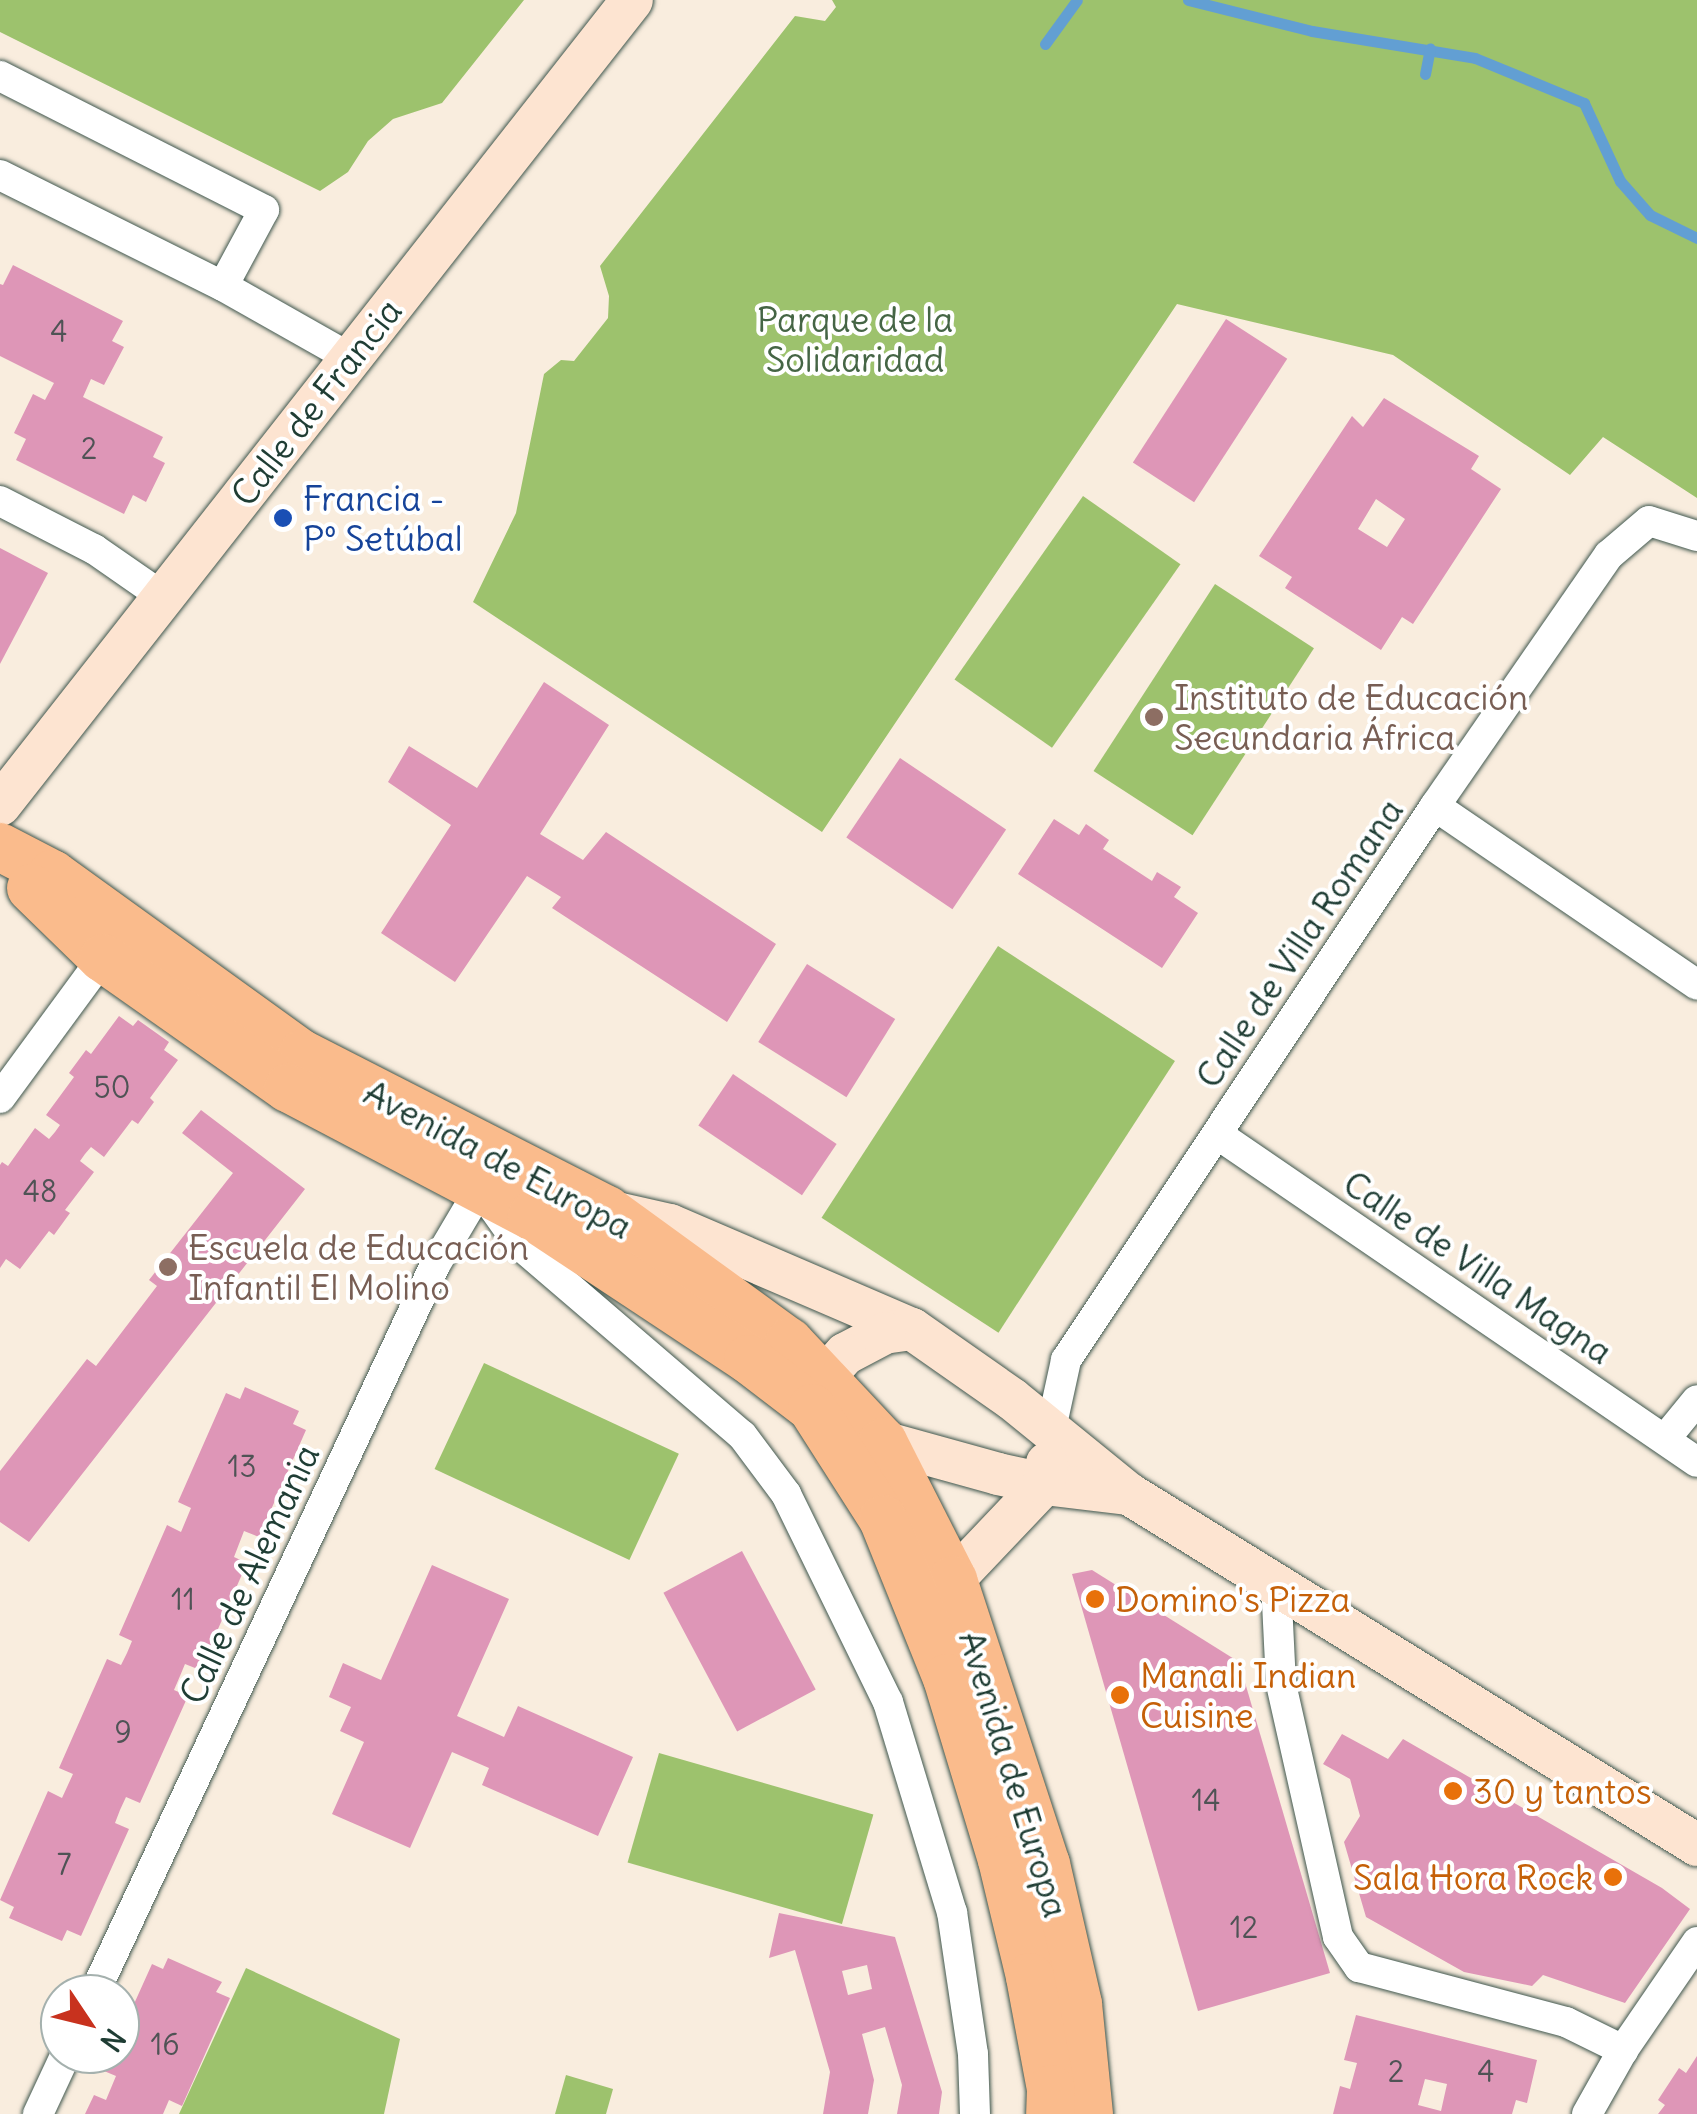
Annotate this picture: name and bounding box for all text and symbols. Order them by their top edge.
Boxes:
street label: Calle de Francia [222,290,410,514]
park label: Parque de la Solidaridad [757,298,953,380]
house number: 4 [50,313,68,349]
house number: 2 [81,430,97,466]
place label: Francia - Pº Setúbal [303,477,463,559]
marker: Francia - Pº Setúbal [272,507,294,529]
place label: Instituto de Educación Secundaria África [1174,676,1528,758]
marker: Instituto de Educación Secundaria África [1143,706,1165,728]
street label: Calle de Villa Romana [1187,791,1411,1095]
house number: 50 [94,1069,130,1105]
street label: Avenida de Europa [357,1071,639,1247]
street label: Calle de Villa Magna [1336,1162,1620,1372]
house number: 48 [23,1173,57,1209]
place label: Escuela de Educación Infantil El Molino [188,1226,529,1308]
marker: Escuela de Educación Infantil El Molino [157,1256,179,1278]
street label: Calle de Alemania [171,1438,327,1710]
house number: 13 [228,1448,256,1484]
place label: Domino's Pizza [1115,1578,1350,1620]
house number: 11 [171,1581,195,1617]
marker: Domino's Pizza [1084,1588,1106,1610]
street label: Avenida de Europa [951,1626,1077,1922]
place label: Manali Indian Cuisine [1140,1654,1356,1736]
marker: Manali Indian Cuisine [1109,1684,1131,1706]
house number: 9 [114,1714,132,1750]
place label: 30 y tantos [1473,1770,1652,1812]
marker: 30 y tantos [1442,1780,1464,1802]
house number: 14 [1191,1782,1221,1818]
house number: 7 [57,1846,71,1882]
place label: Sala Hora Rock [1353,1856,1593,1898]
marker: Sala Hora Rock [1602,1866,1624,1888]
house number: 12 [1230,1909,1258,1945]
north arrow [40,1974,140,2074]
text: N [93,2022,133,2058]
house number: 16 [150,2026,180,2062]
house number: 2 [1388,2053,1404,2089]
house number: 4 [1477,2053,1495,2089]

